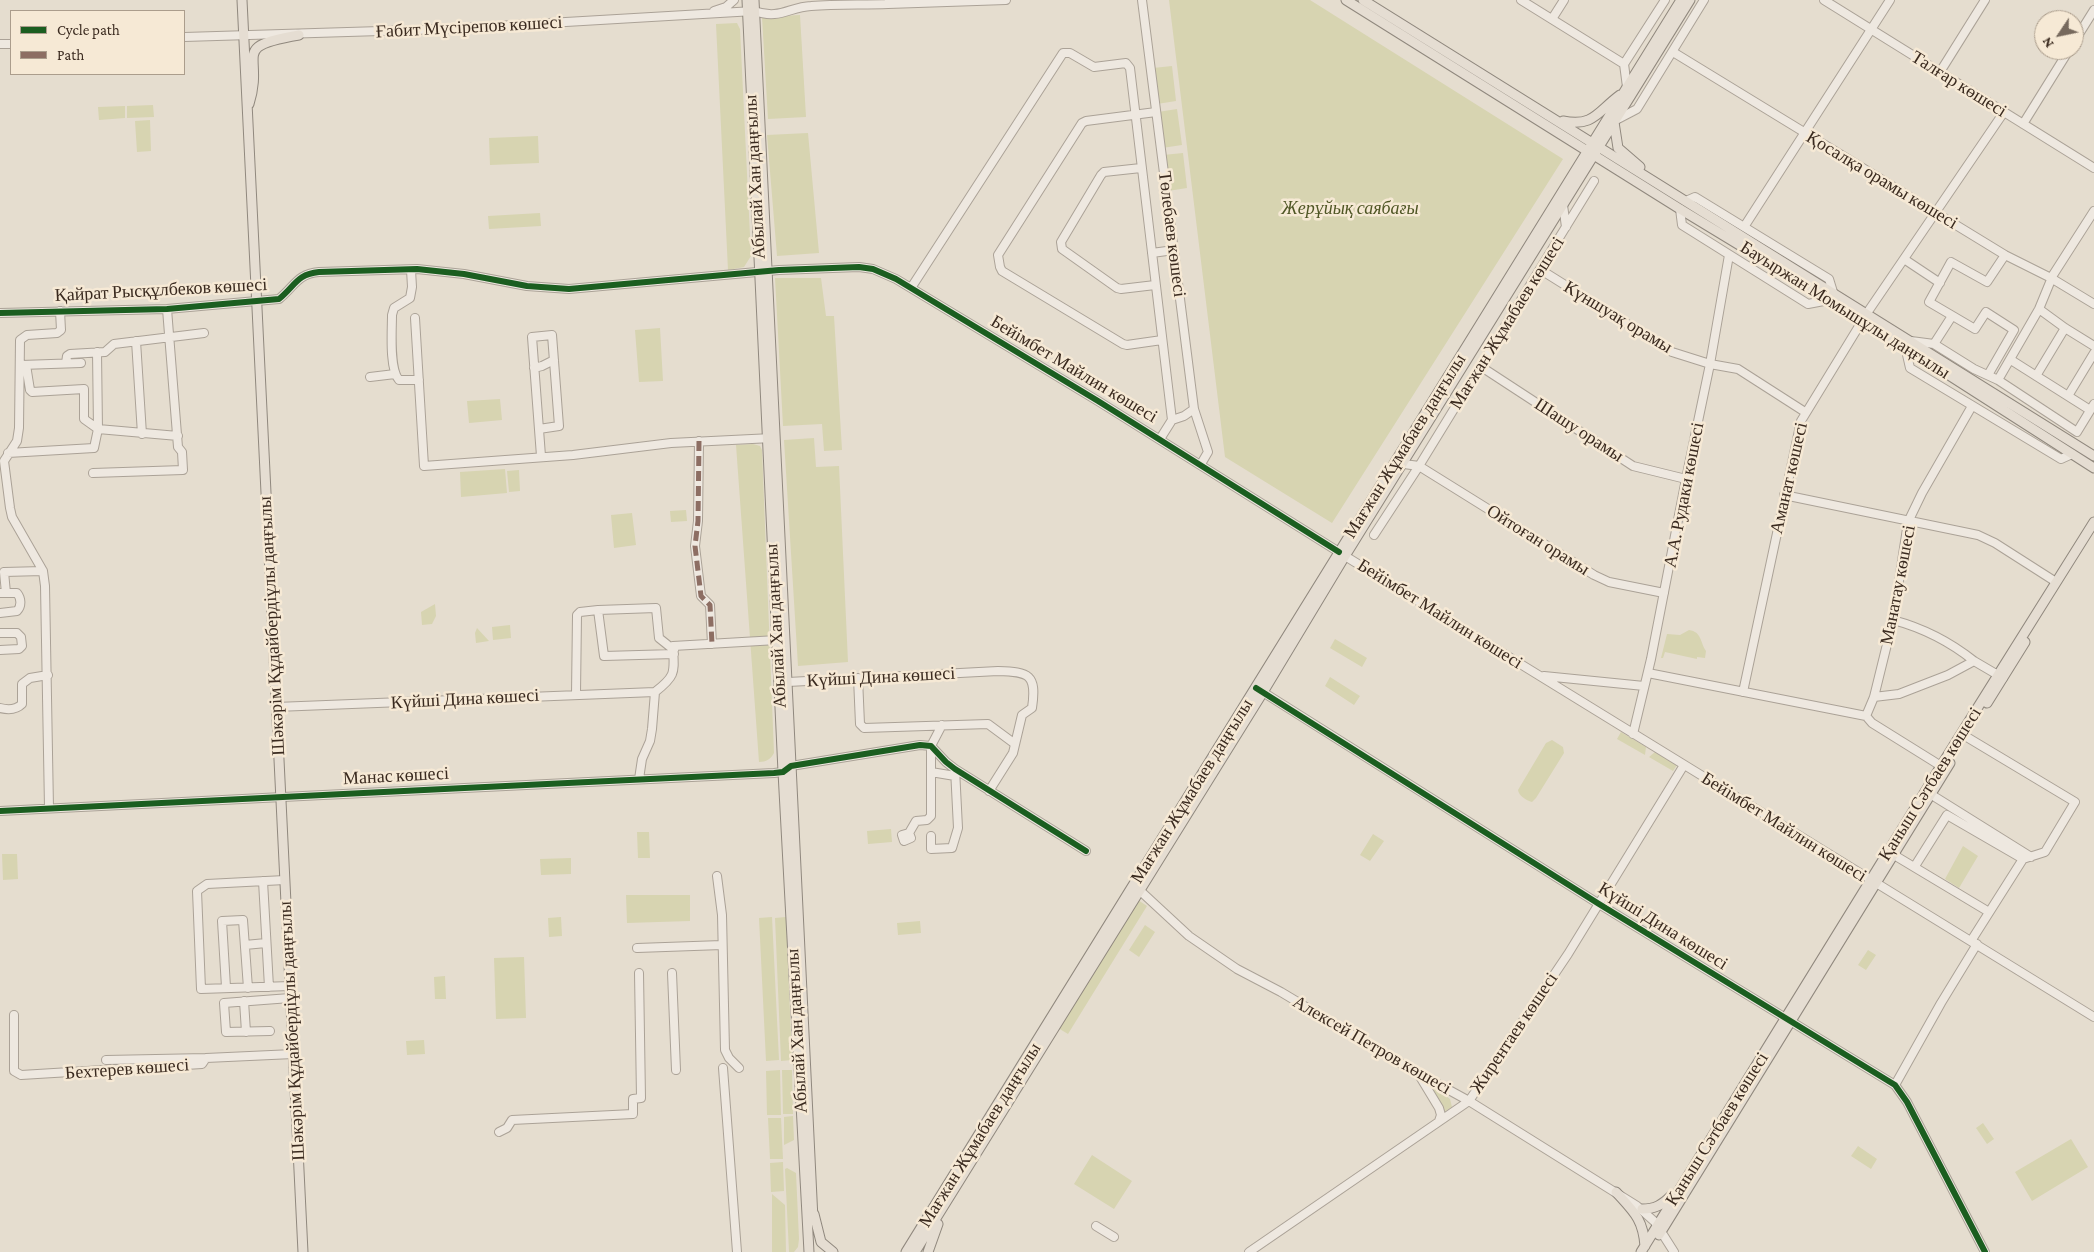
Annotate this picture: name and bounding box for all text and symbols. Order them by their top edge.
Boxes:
legend [10,10,185,75]
north arrow [2034,10,2084,60]
street label: Ғабит Мүсірепов көшесі [375,11,563,43]
text: Cycle path [57,22,120,38]
text: N [2038,34,2057,51]
street label: Талғар көшесі [1907,46,2011,122]
text: Path [57,47,84,63]
street label: Абылай Хан даңғылы [740,94,770,260]
street label: Қосалқа орамы көшесі [1802,126,1962,234]
street label: Төлебаев көшесі [1154,170,1190,298]
park label: Жерұйық саябағы [1281,197,1419,219]
street label: Мағжан Жұмабаев көшесі [1445,233,1569,413]
street label: Бауыржан Момышұлы даңғылы [1736,236,1954,384]
street label: Қайрат Рысқұлбеков көшесі [54,274,268,306]
street label: Күншуақ орамы [1560,276,1676,358]
street label: Бейімбет Майлин көшесі [987,311,1161,427]
street label: Мағжан Жұмабаев даңғылы [1339,350,1471,542]
street label: Шашу орамы [1530,393,1628,467]
street label: Аманат көшесі [1766,420,1812,536]
street label: А.А. Рудаки көшесі [1659,421,1709,569]
street label: Шәкәрім Құдайбердіұлы даңғылы [254,496,290,756]
street label: Ойтоған орамы [1483,500,1593,580]
street label: Манатау көшесі [1876,523,1920,647]
street label: Абылай Хан даңғылы [761,543,791,709]
street label: Бейімбет Майлин көшесі [1353,554,1527,674]
street label: Күйші Дина көшесі [806,662,956,692]
street label: Күйші Дина көшесі [390,684,540,714]
street label: Мағжан Жұмабаев даңғылы [1126,695,1258,887]
street label: Қаныш Сәтбаев көшесі [1874,703,1986,865]
street label: Манас көшесі [343,762,449,790]
street label: Бейімбет Майлин көшесі [1697,767,1871,887]
street label: Күйші Дина көшесі [1594,877,1732,975]
street label: Шәкәрім Құдайбердіұлы даңғылы [274,901,310,1161]
street label: Абылай Хан даңғылы [782,948,812,1114]
street label: Жирентаев көшесі [1466,968,1562,1098]
street label: Алексей Петров көшесі [1289,991,1455,1099]
street label: Мағжан Жұмабаев даңғылы [914,1039,1046,1231]
street label: Қаныш Сәтбаев көшесі [1661,1048,1773,1210]
street label: Бехтерев көшесі [64,1054,190,1084]

